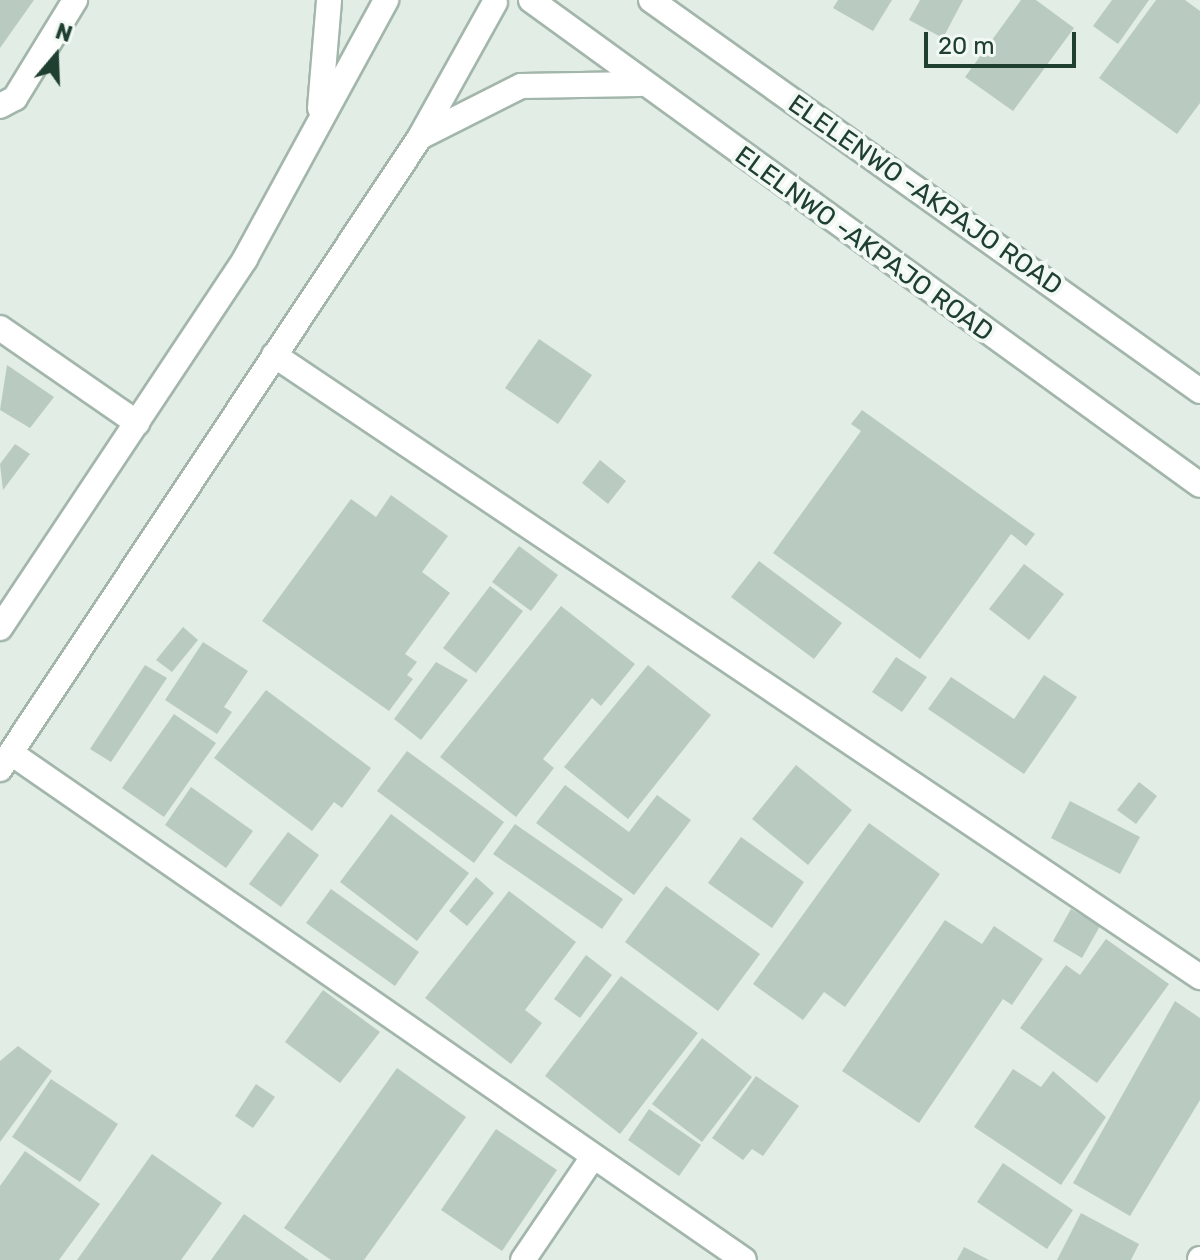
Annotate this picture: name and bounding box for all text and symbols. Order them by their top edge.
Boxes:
north arrow [16,16,96,96]
scale bar [928,16,1080,66]
text: N [52,17,76,48]
text: 20 m [938,32,995,60]
street label: ELELENWO -AKPAJO ROAD [782,88,1068,302]
street label: ELELNWO -AKPAJO ROAD [729,140,999,348]

